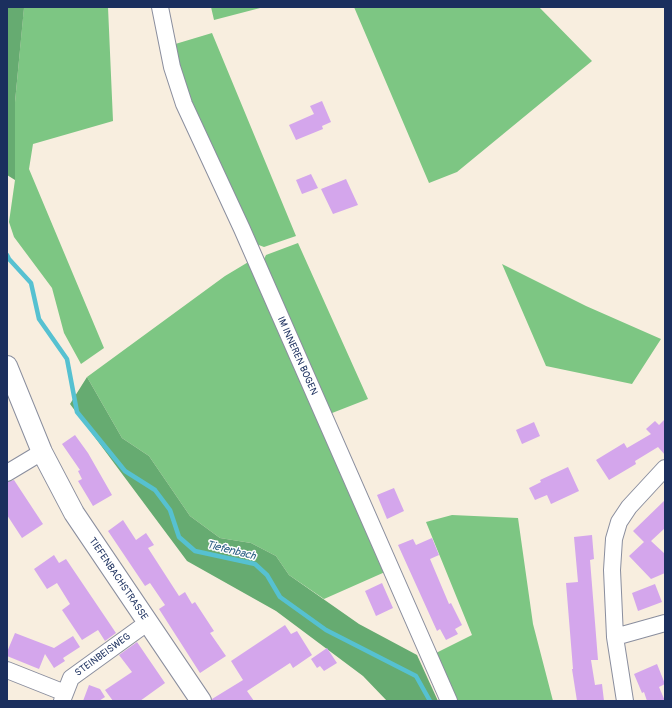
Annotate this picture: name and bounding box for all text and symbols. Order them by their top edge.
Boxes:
street label: IM INNEREN BOGEN [274,315,320,397]
street label: TIEFENBACHSTRASSE [86,535,150,623]
water label: Tiefenbach [205,539,257,563]
street label: STEINBEISWEG [73,631,133,679]

